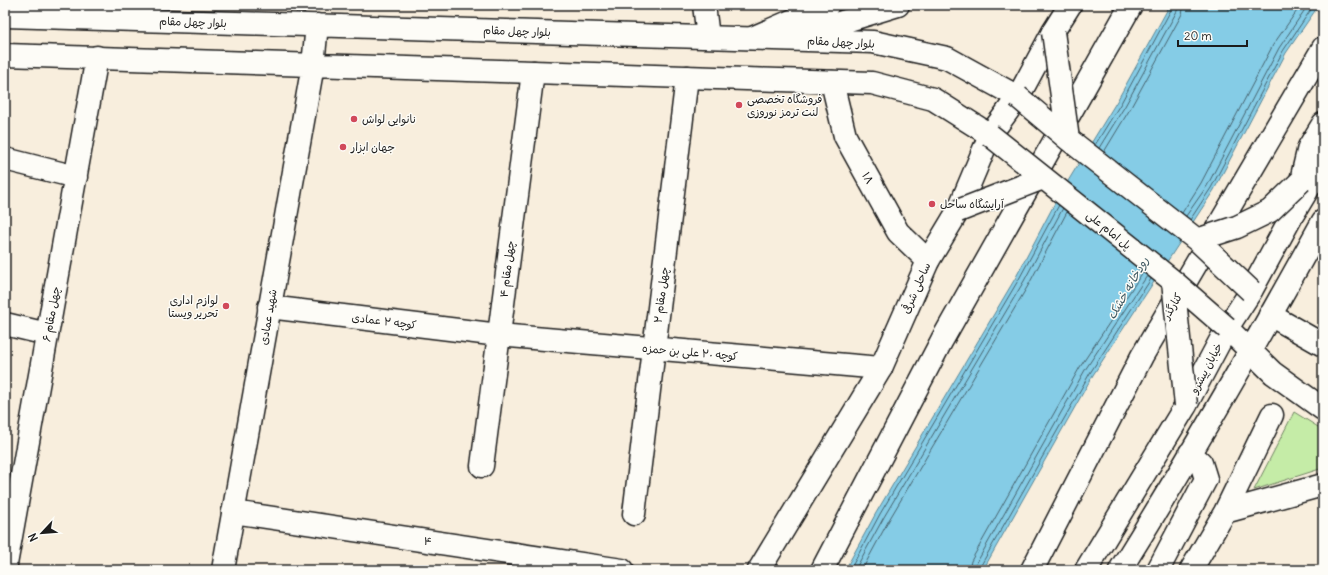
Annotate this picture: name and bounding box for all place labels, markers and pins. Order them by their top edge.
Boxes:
place label: فروشگاه تخصصی لنت ترمز نوروزی [747,92,822,120]
marker: فروشگاه تخصصی لنت ترمز نوروزی [734,100,744,110]
place label: نانوایی لواش [362,112,416,127]
marker: نانوایی لواش [349,114,359,124]
place label: جهان ابزار [350,140,395,155]
marker: جهان ابزار [338,142,348,152]
place label: آرایشگاه ساحل [940,197,1005,211]
marker: آرایشگاه ساحل [927,199,937,209]
place label: لوازم اداری تحریر ویستا [168,293,219,320]
marker: لوازم اداری تحریر ویستا [221,301,231,311]

